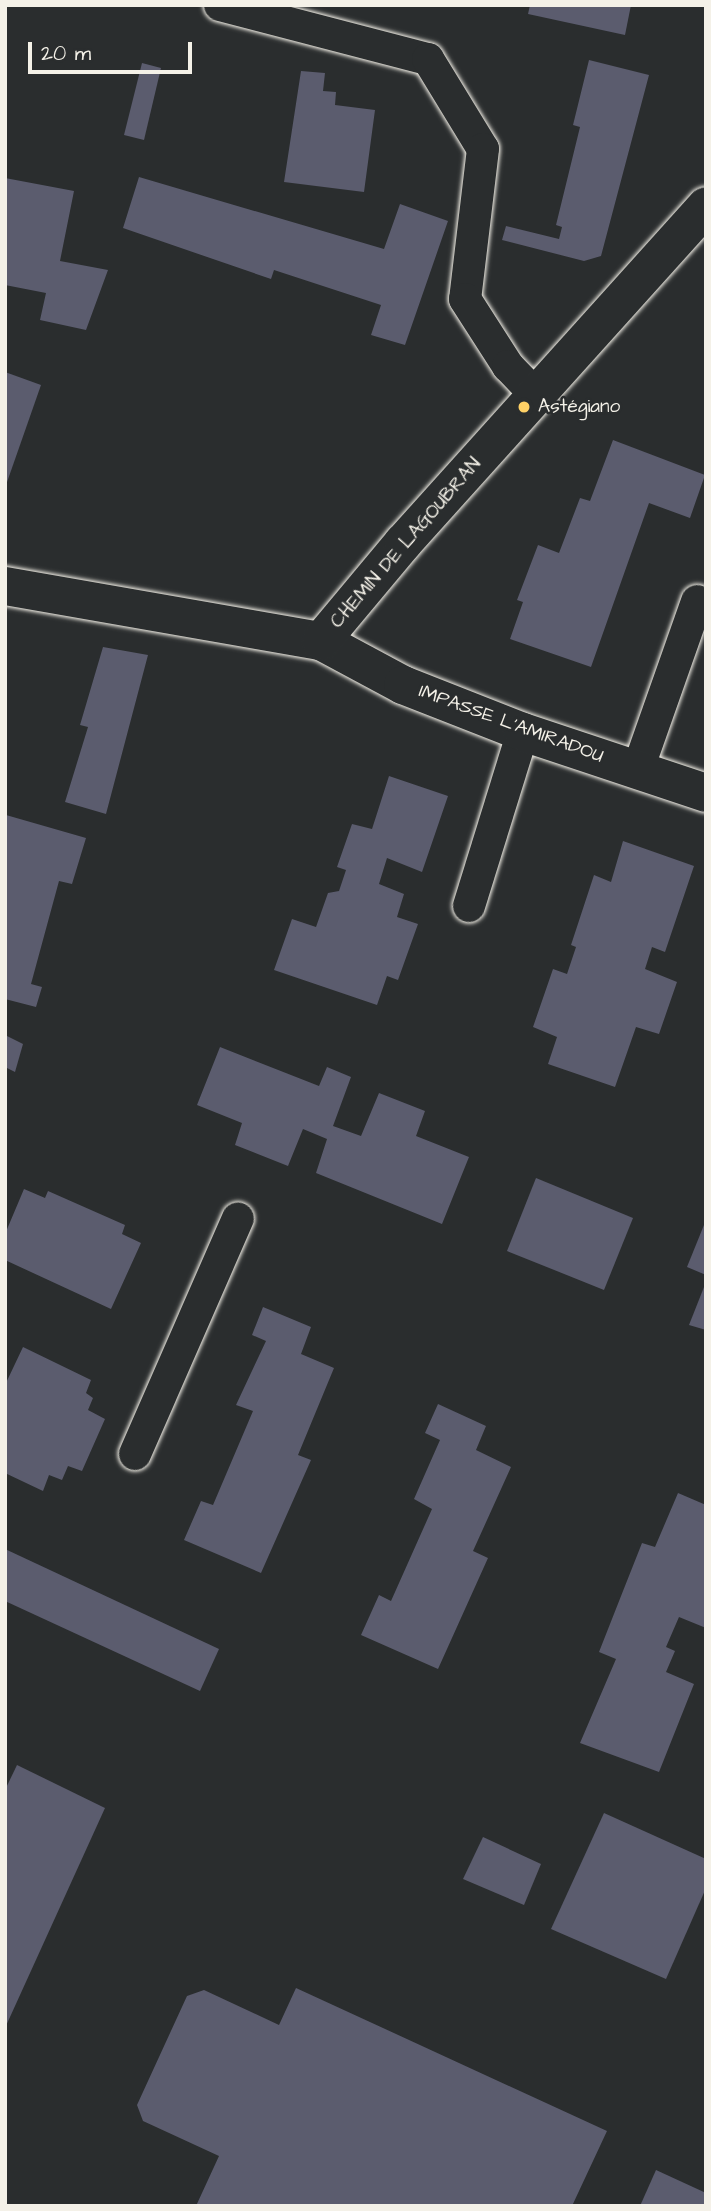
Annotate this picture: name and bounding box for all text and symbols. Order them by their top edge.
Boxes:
scale bar [32,28,196,72]
text: 20 m [41,39,91,68]
place label: Astégiano [538,396,620,418]
marker: Astégiano [516,399,532,415]
street label: CHEMIN DE LAGOUBRAN [326,453,486,633]
street label: IMPASSE L'AMIRADOU [416,680,606,768]

